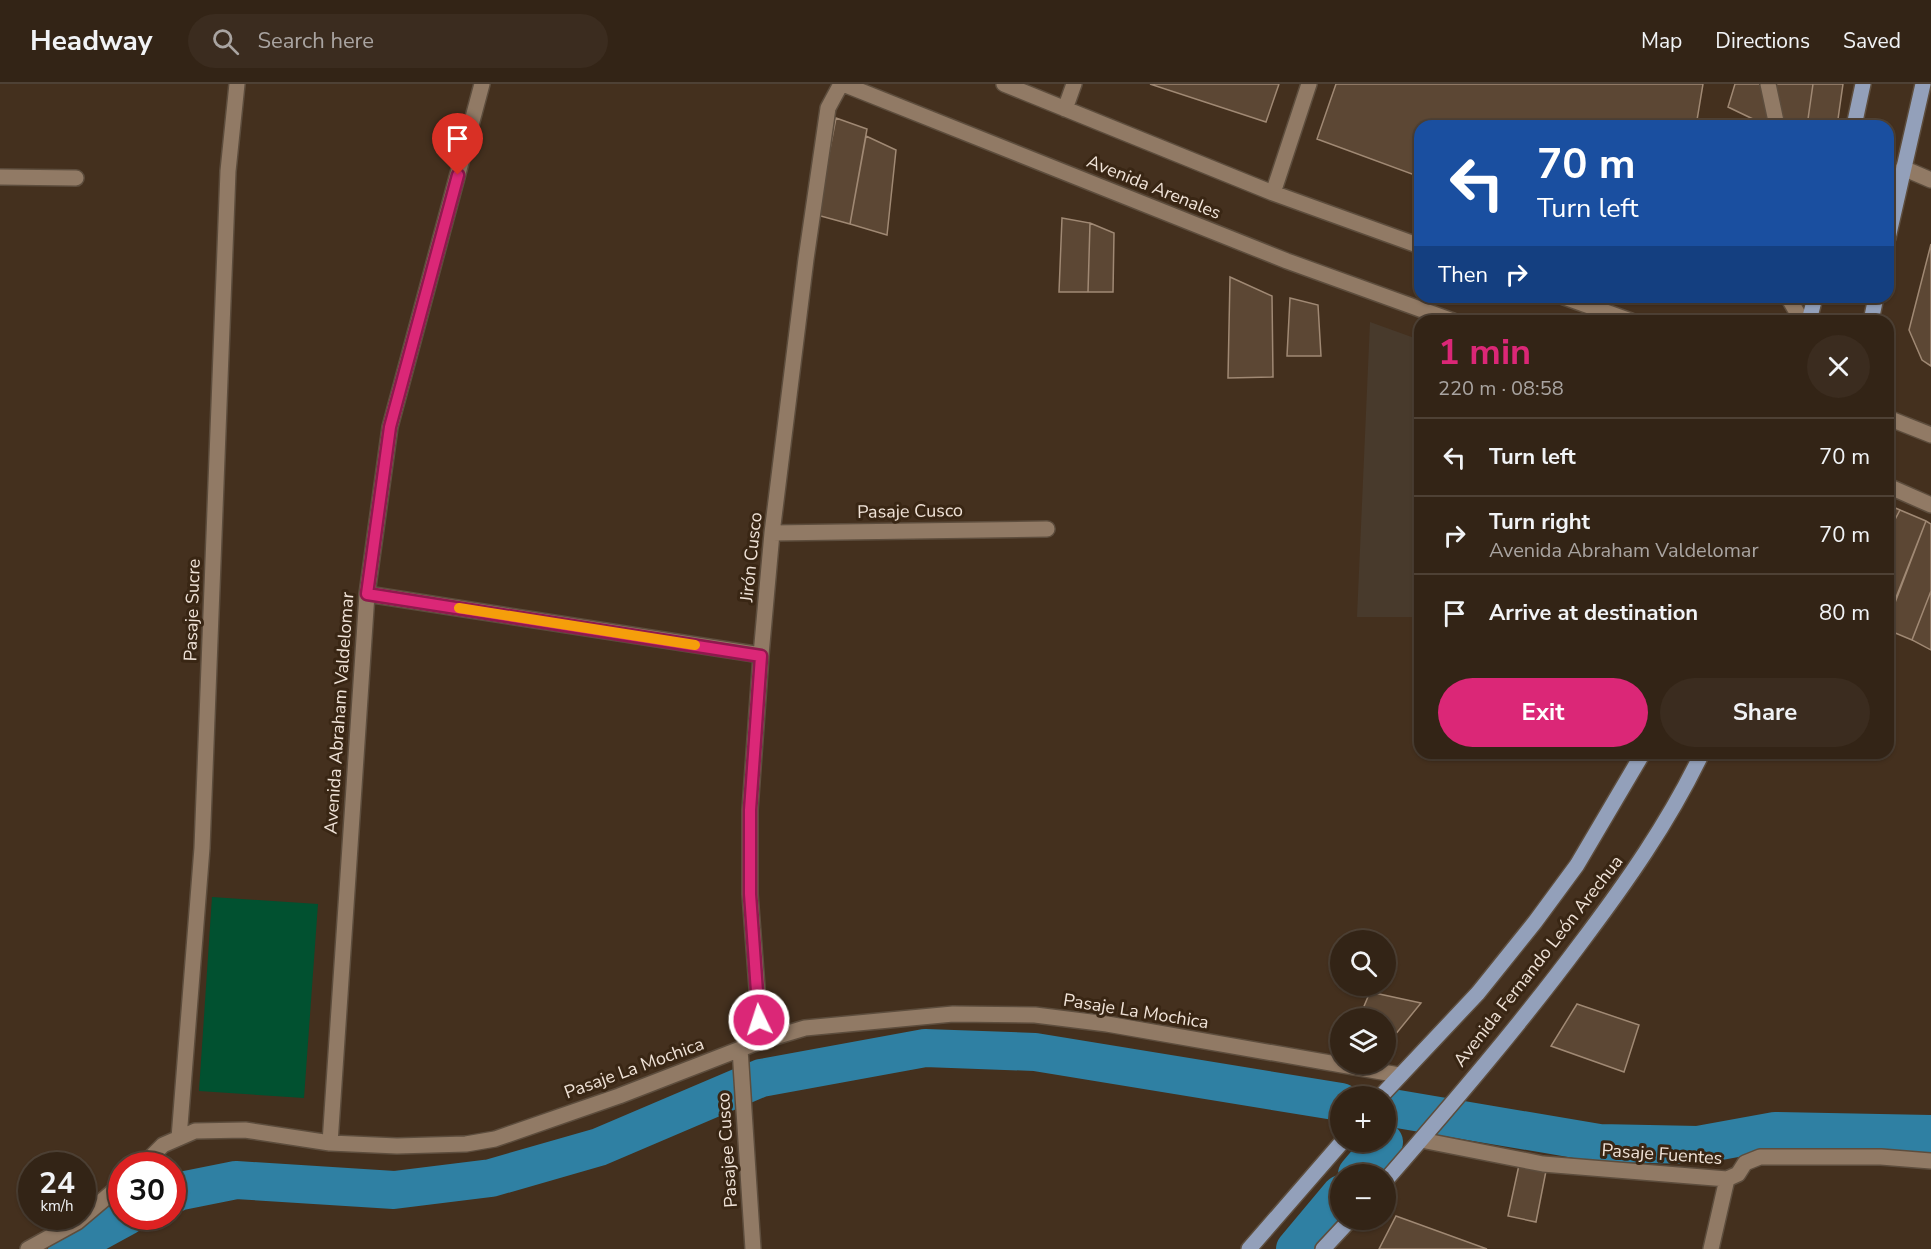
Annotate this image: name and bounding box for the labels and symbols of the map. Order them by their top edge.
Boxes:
pin [432,113,483,175]
street label: Avenida Arenales [1083,149,1225,225]
street label: Pasaje Cusco [857,498,963,524]
street label: Jirón Cusco [734,511,768,604]
street label: Pasaje Sucre [178,558,206,662]
street label: Avenida Abraham Valdelomar [319,591,359,835]
street label: Avenida Fernando León Arechua [1448,850,1628,1072]
position arrow [727,988,791,1052]
street label: Pasaje La Mochica [1062,988,1210,1034]
street label: Pasaje La Mochica [561,1032,707,1104]
street label: Pasajee Cusco [711,1092,743,1208]
street label: Pasaje Fuentes [1601,1138,1723,1170]
speed limit sign: 30 [108,1152,186,1230]

